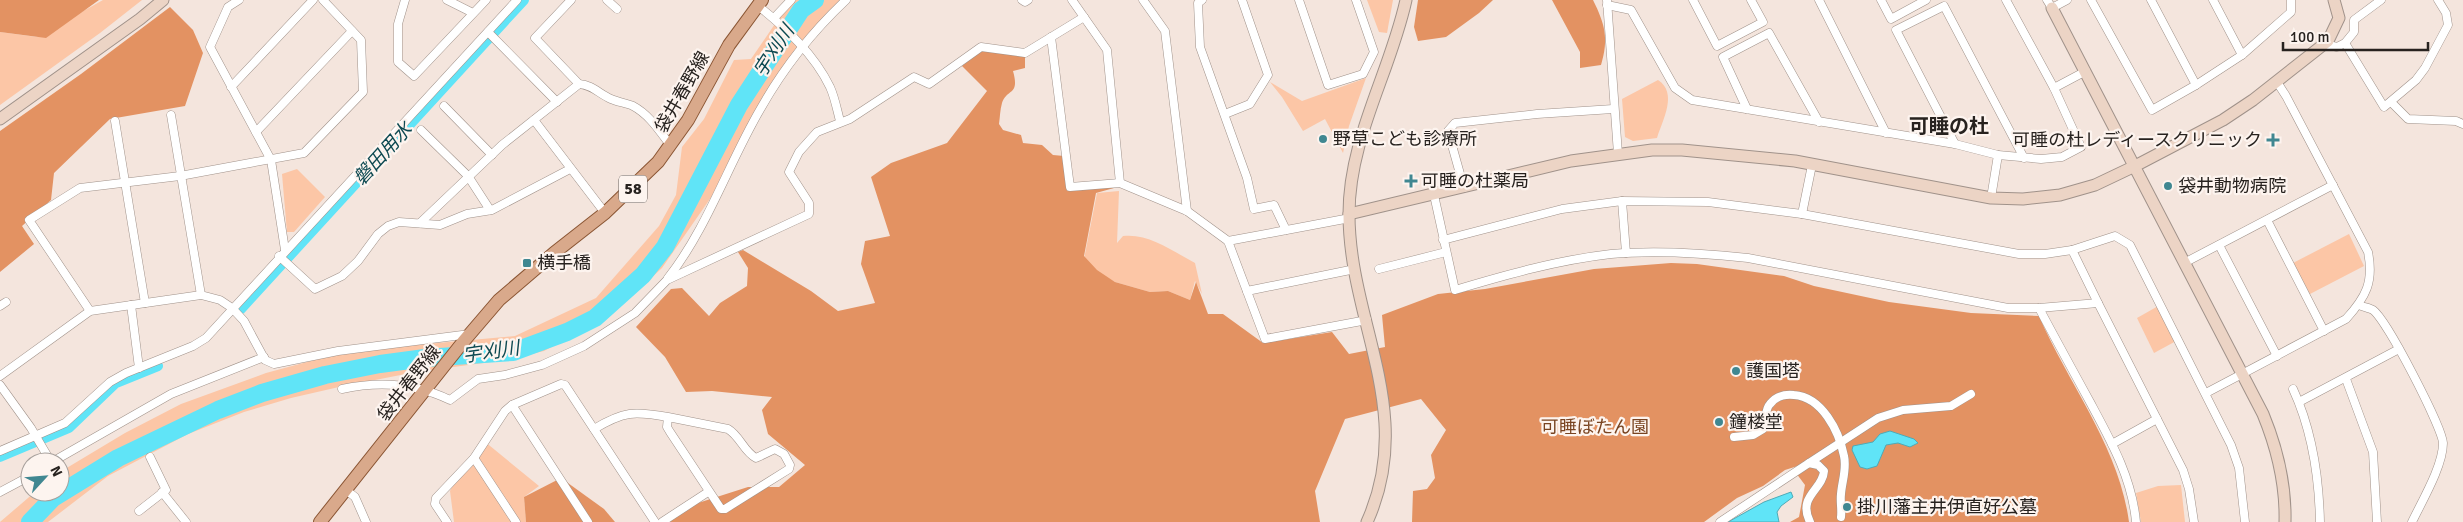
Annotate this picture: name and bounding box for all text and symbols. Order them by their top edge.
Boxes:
water label: 宇刈川 [748,19,801,81]
scale bar [2283,20,2428,52]
text: 100 m [2290,28,2330,46]
street label: 袋井春野線 [650,48,714,136]
district label: 可睡の杜 [1909,114,1989,139]
water label: 磐田用水 [349,116,419,190]
place label: 野草こども診療所 [1333,128,1477,150]
place label: 可睡の杜レディースクリニック [2012,129,2262,151]
marker: 野草こども診療所 [1317,133,1329,145]
marker: 可睡の杜レディースクリニック [2266,133,2280,147]
place label: 可睡の杜薬局 [1421,170,1529,192]
road number: 58 [619,175,647,202]
marker: 可睡の杜薬局 [1405,175,1417,187]
place label: 袋井動物病院 [2178,175,2286,197]
marker: 袋井動物病院 [2162,180,2174,192]
place label: 横手橋 [537,252,591,274]
marker: 横手橋 [521,257,533,269]
water label: 宇刈川 [461,336,523,368]
street label: 袋井春野線 [373,341,445,425]
place label: 護国塔 [1746,360,1800,382]
marker: 護国塔 [1730,365,1742,377]
place label: 鐘楼堂 [1729,411,1783,433]
park label: 可睡ぼたん園 [1541,416,1649,438]
marker: 鐘楼堂 [1713,416,1725,428]
north arrow [20,452,70,502]
text: N [46,463,66,480]
place label: 掛川藩主井伊直好公墓 [1857,496,2037,518]
marker: 掛川藩主井伊直好公墓 [1841,501,1853,513]

